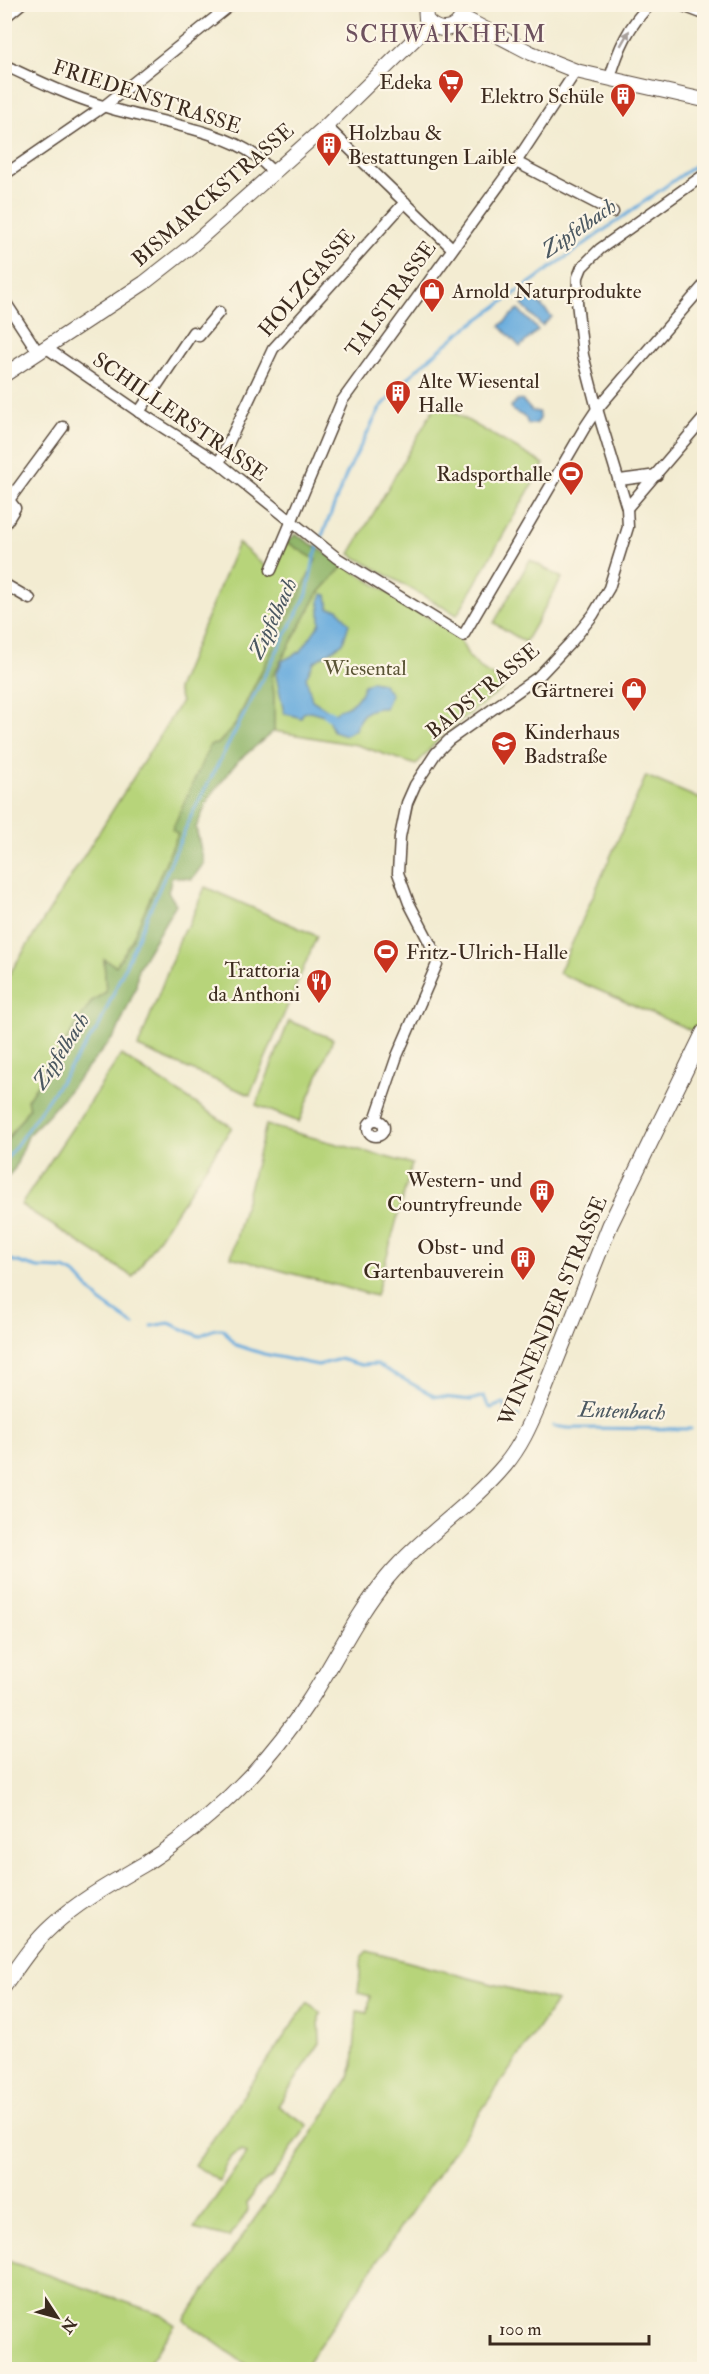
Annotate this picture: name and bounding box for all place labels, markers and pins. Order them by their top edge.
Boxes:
supermarket icon: Edeka [436,67,466,105]
place label: Edeka [379,69,432,96]
building icon: Elektro Schüle [608,81,638,119]
place label: Elektro Schüle [480,83,604,110]
place label: Holzbau & Bestattungen Laible [348,120,517,171]
building icon: Holzbau & Bestattungen Laible [314,130,344,168]
shop icon: Arnold Naturprodukte [417,276,447,314]
place label: Arnold Naturprodukte [451,278,642,305]
place label: Alte Wiesental Halle [417,368,540,419]
building icon: Alte Wiesental Halle [383,378,413,416]
sports icon: Radsporthalle [556,459,586,497]
place label: Radsporthalle [436,461,552,488]
shop icon: Gärtnerei [619,675,649,713]
place label: Gärtnerei [531,677,614,704]
place label: Kinderhaus Badstraße [524,719,620,770]
school or university icon: Kinderhaus Badstraße [489,729,519,767]
sports icon: Fritz-Ulrich-Halle [371,937,401,975]
place label: Fritz-Ulrich-Halle [406,939,568,966]
place label: Trattoria da Anthoni [208,957,300,1008]
restaurant icon: Trattoria da Anthoni [304,967,334,1005]
place label: Western- und Countryfreunde [387,1167,523,1218]
building icon: Western- und Countryfreunde [527,1177,557,1215]
place label: Obst- und Gartenbauverein [363,1234,505,1285]
building icon: Obst- und Gartenbauverein [508,1244,538,1282]

